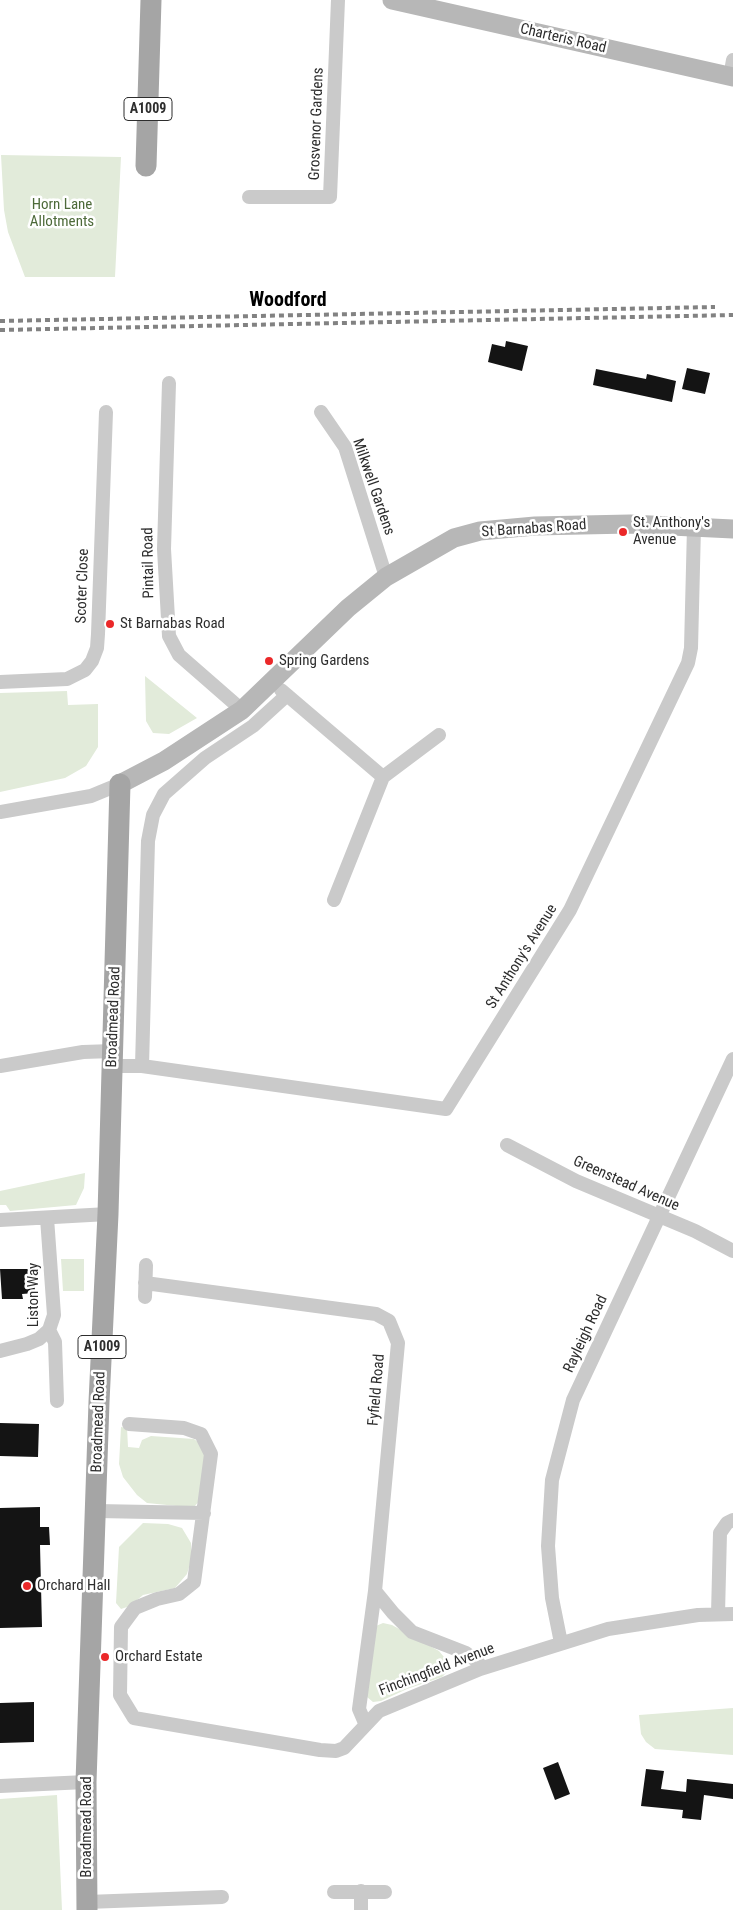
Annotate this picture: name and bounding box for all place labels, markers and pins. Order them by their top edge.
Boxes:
place label: St. Anthony's Avenue [633,514,710,549]
marker: St. Anthony's Avenue [617,526,629,538]
place label: St Barnabas Road [120,615,225,633]
marker: St Barnabas Road [104,618,116,630]
place label: Spring Gardens [279,652,369,670]
marker: Spring Gardens [263,655,275,667]
place label: Orchard Hall [37,1577,110,1595]
marker: Orchard Hall [21,1580,33,1592]
place label: Orchard Estate [115,1648,203,1666]
marker: Orchard Estate [99,1651,111,1663]

